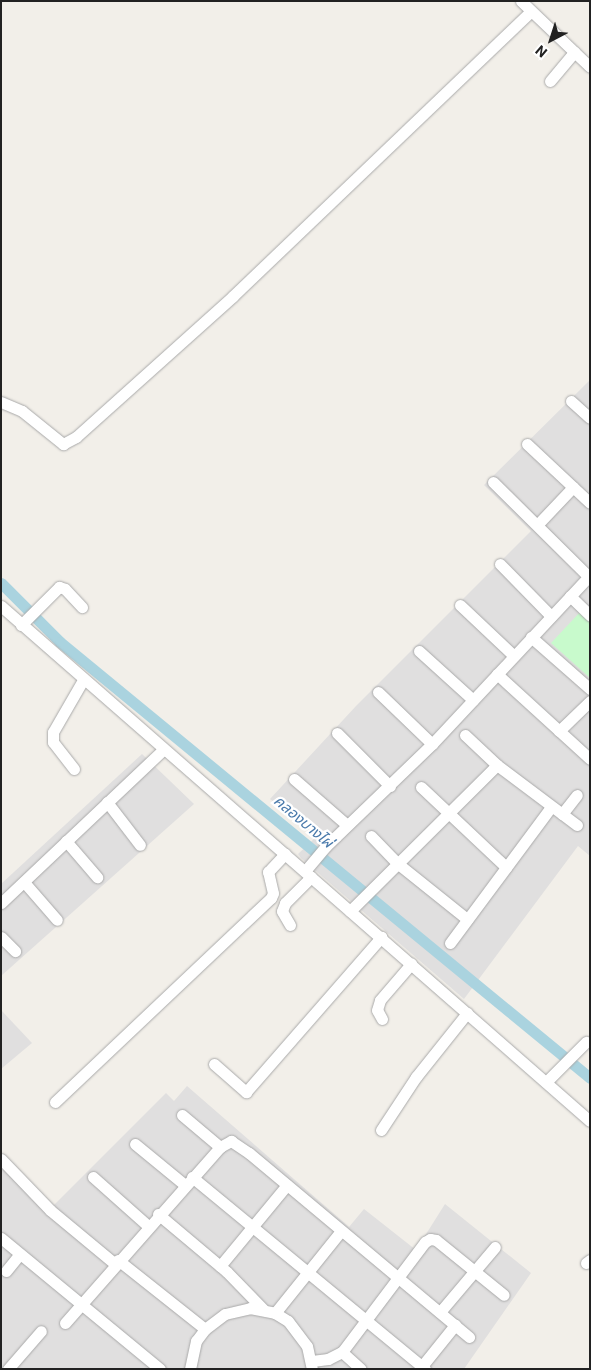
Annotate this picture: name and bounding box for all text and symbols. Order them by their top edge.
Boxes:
north arrow [526,15,576,65]
text: N [532,42,550,61]
water label: คลองบางไผ่ [270,792,336,852]

